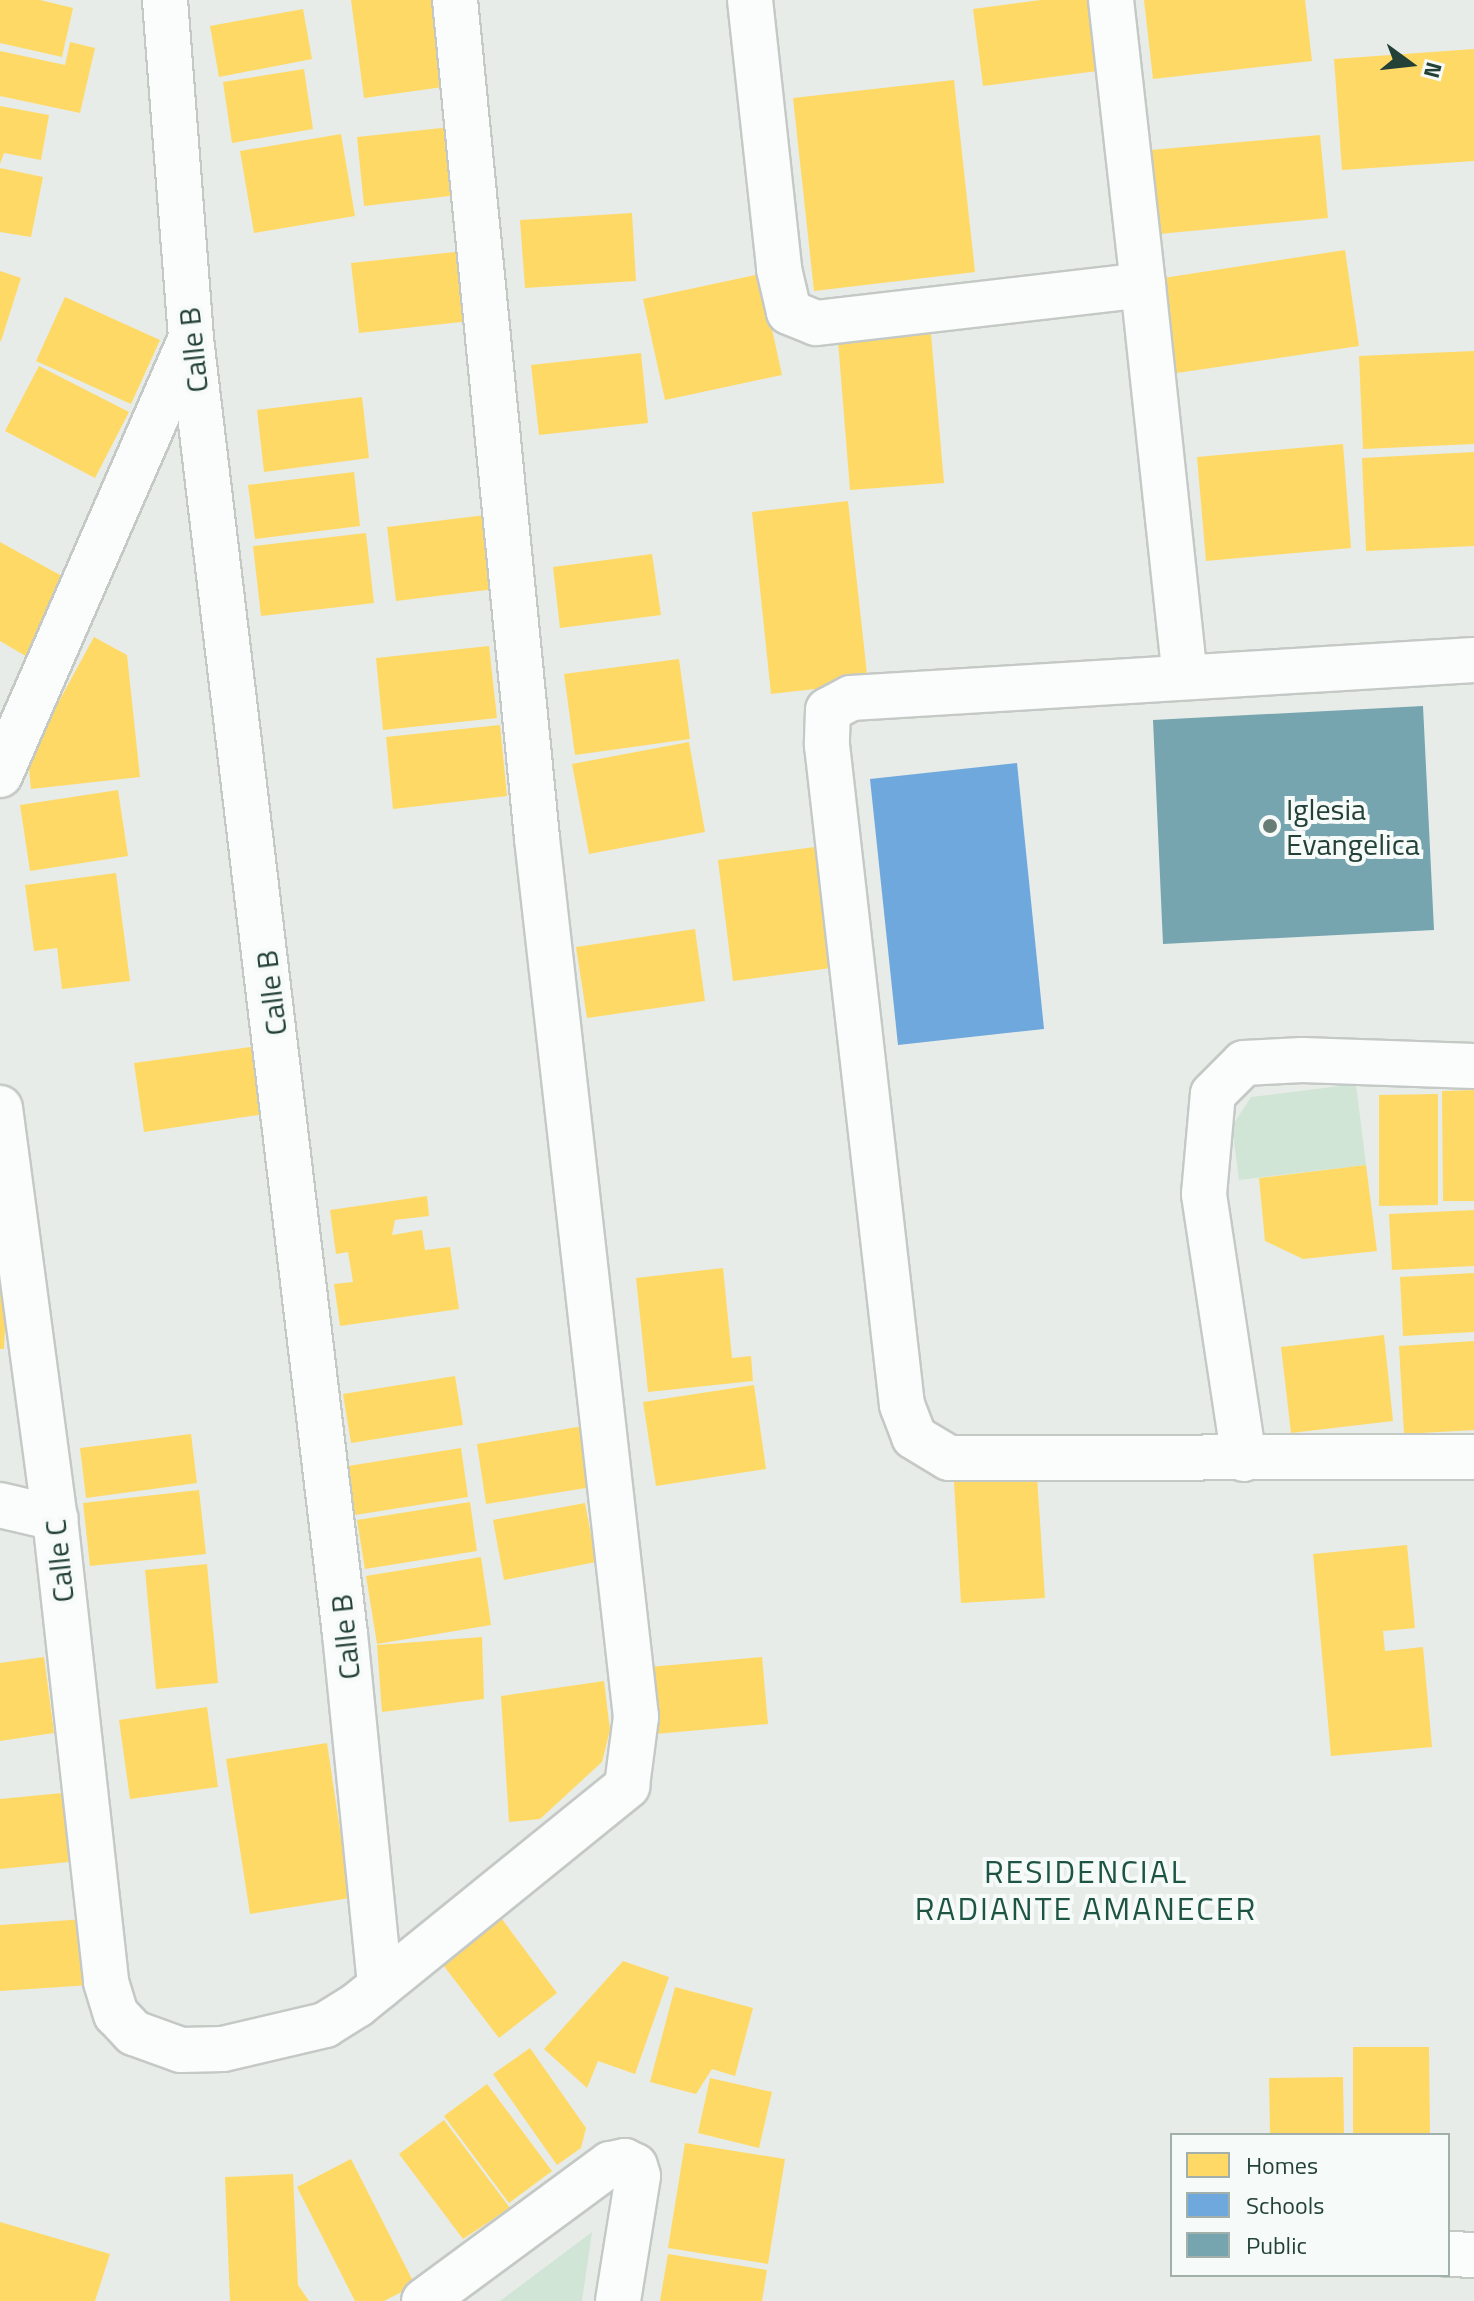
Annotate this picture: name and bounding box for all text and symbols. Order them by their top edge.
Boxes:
north arrow [1370,24,1450,104]
text: N [1415,58,1452,82]
street label: Calle B [171,306,215,394]
place label: Iglesia Evangelica [1286,791,1420,862]
marker: Iglesia Evangelica [1261,817,1279,835]
street label: Calle B [248,948,294,1038]
street label: Calle C [37,1518,81,1604]
street label: Calle B [323,1593,367,1681]
district label: RESIDENCIAL RADIANTE AMANECER [915,1853,1257,1928]
legend [1170,2133,1450,2277]
text: Homes [1246,2147,1318,2183]
text: Schools [1246,2187,1324,2223]
text: Public [1246,2227,1307,2263]

